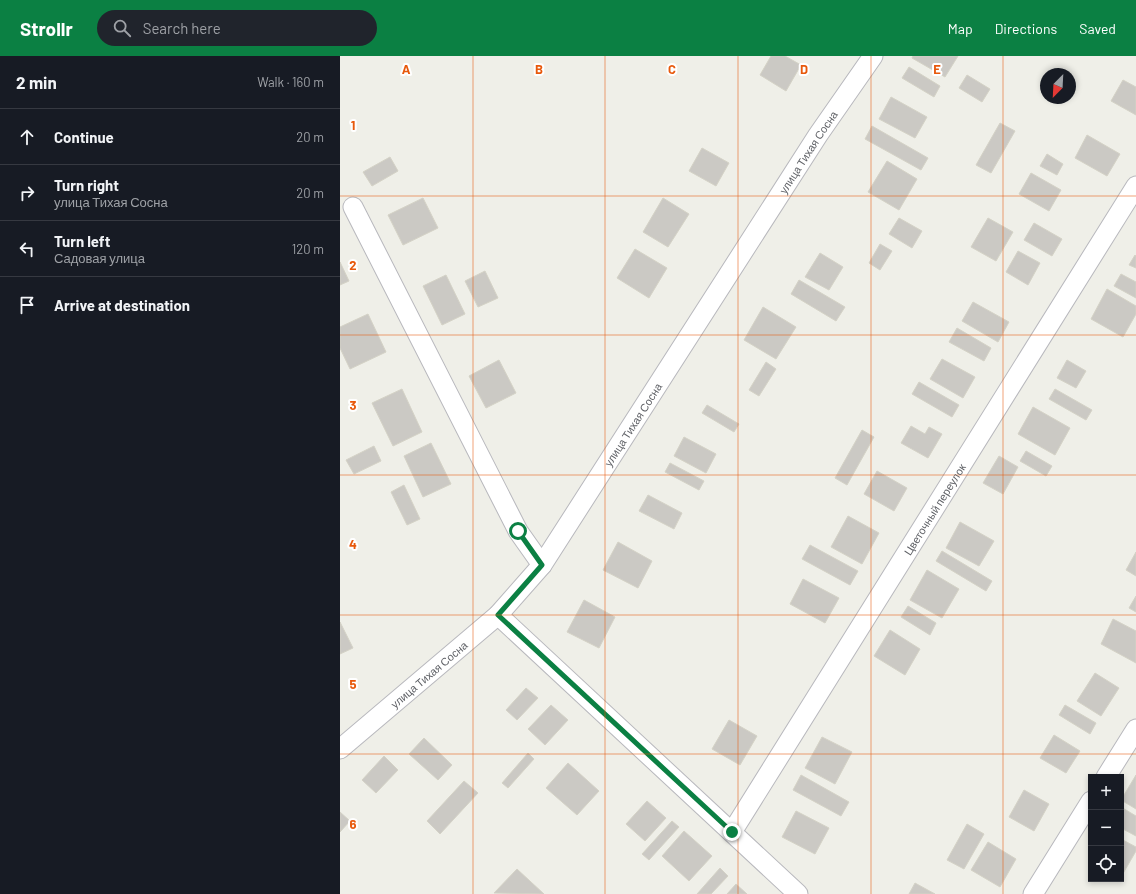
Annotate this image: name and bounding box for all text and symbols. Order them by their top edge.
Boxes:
search box [97,10,377,46]
text: Strollr [20,17,73,40]
icon: search [111,17,133,39]
text: Search here [143,19,221,37]
text: Map [948,20,973,37]
text: Directions [995,20,1057,37]
text: Saved [1079,20,1116,37]
text: A [402,61,411,77]
text: B [535,61,543,77]
text: C [668,61,676,77]
text: D [800,61,808,77]
text: E [933,61,941,77]
north arrow [1040,68,1076,104]
text: 2 min [16,72,57,92]
text: Walk · 160 m [257,74,324,90]
street label: улица Тихая Сосна [776,107,840,196]
text: 1 [351,117,355,133]
icon: ahead [16,126,38,148]
text: Continue [54,128,114,146]
text: 20 m [296,129,324,145]
text: Turn right [54,176,119,194]
icon: right [16,182,38,204]
text: 20 m [296,185,324,201]
text: улица Тихая Сосна [54,194,168,210]
text: Turn left [54,232,110,250]
icon: left [16,238,38,260]
text: 120 m [292,241,324,257]
text: Садовая улица [54,250,145,266]
text: 2 [349,257,357,273]
icon: arrive [16,294,38,316]
text: Arrive at destination [54,296,190,314]
street label: улица Тихая Сосна [601,379,664,468]
text: 3 [349,397,357,413]
street label: Цветочный переулок [901,461,968,557]
route start [509,522,527,540]
text: 4 [349,536,357,552]
street label: улица Тихая Сосна [388,637,470,710]
text: 5 [349,676,357,692]
map controls [1088,774,1124,882]
button: + [1088,774,1124,810]
button: − [1088,810,1124,846]
text: 6 [350,816,357,832]
route end [723,823,741,841]
button: locate [1088,846,1124,882]

